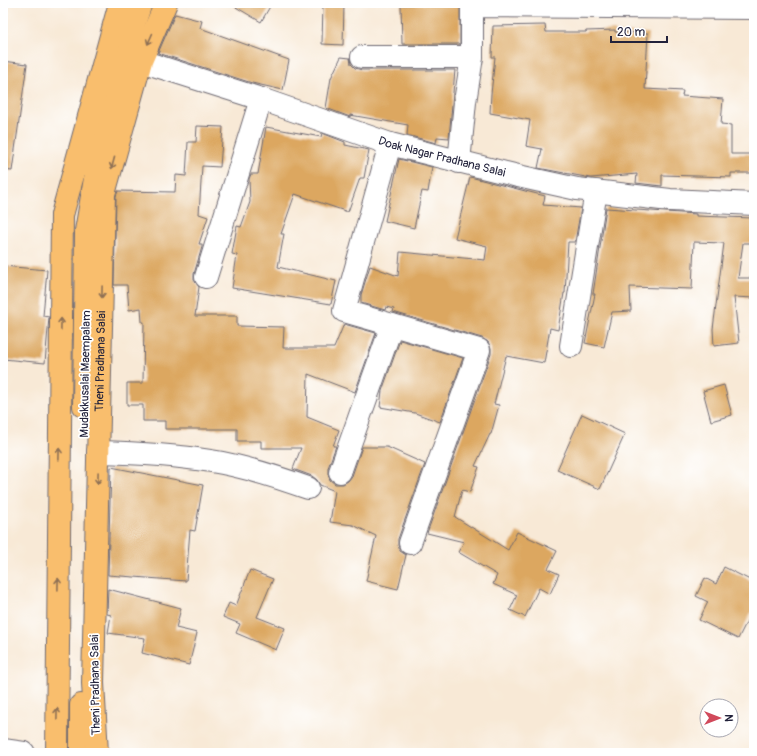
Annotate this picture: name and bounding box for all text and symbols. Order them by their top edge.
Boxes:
scale bar [611,18,667,44]
text: 20 m [617,25,646,40]
one-way arrow [146,32,154,44]
street label: Doak Nagar Pradhana Salai [376,133,507,181]
one-way arrow [109,156,116,169]
one-way arrow [98,285,106,298]
street label: Mudakkusalai Maempalam [77,310,94,438]
street label: Theni Pradhana Salai [92,311,109,412]
one-way arrow [57,318,65,331]
one-way arrow [56,448,63,461]
one-way arrow [94,471,102,484]
one-way arrow [54,578,62,591]
street label: Theni Pradhana Salai [87,635,104,735]
north arrow [699,698,739,738]
one-way arrow [53,708,61,721]
text: N [722,714,735,722]

